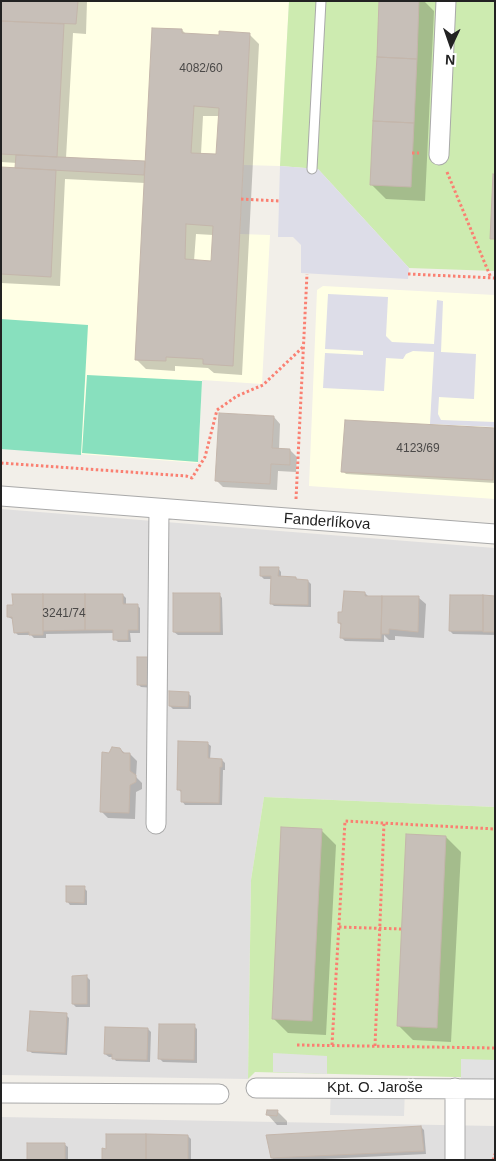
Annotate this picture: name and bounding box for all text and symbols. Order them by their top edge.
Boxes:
north arrow [426,20,476,70]
text: N [445,52,456,68]
house number: 4082/60 [179,62,223,76]
house number: 4123/69 [396,442,440,456]
street label: Fanderlíkova [283,510,371,534]
house number: 3241/74 [42,607,86,621]
street label: Kpt. O. Jaroše [327,1079,423,1097]

